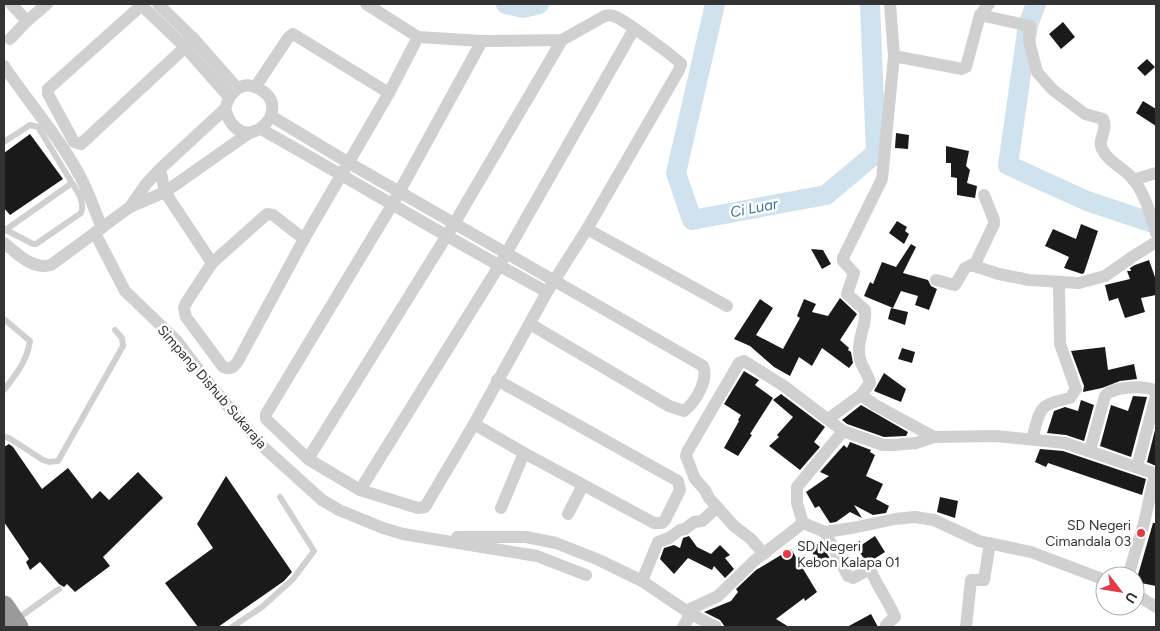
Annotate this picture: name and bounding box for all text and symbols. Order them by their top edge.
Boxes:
water label: Ci Luar [729,194,780,221]
street label: Simpang Dishub Sukaraja [154,322,270,452]
place label: SD Negeri Cimandala 03 [1045,517,1131,550]
marker: SD Negeri Cimandala 03 [1135,527,1147,539]
place label: SD Negeri Kebon Kalapa 01 [797,538,900,571]
marker: SD Negeri Kebon Kalapa 01 [781,548,793,560]
north arrow [1095,566,1145,616]
text: U [1121,589,1141,606]

